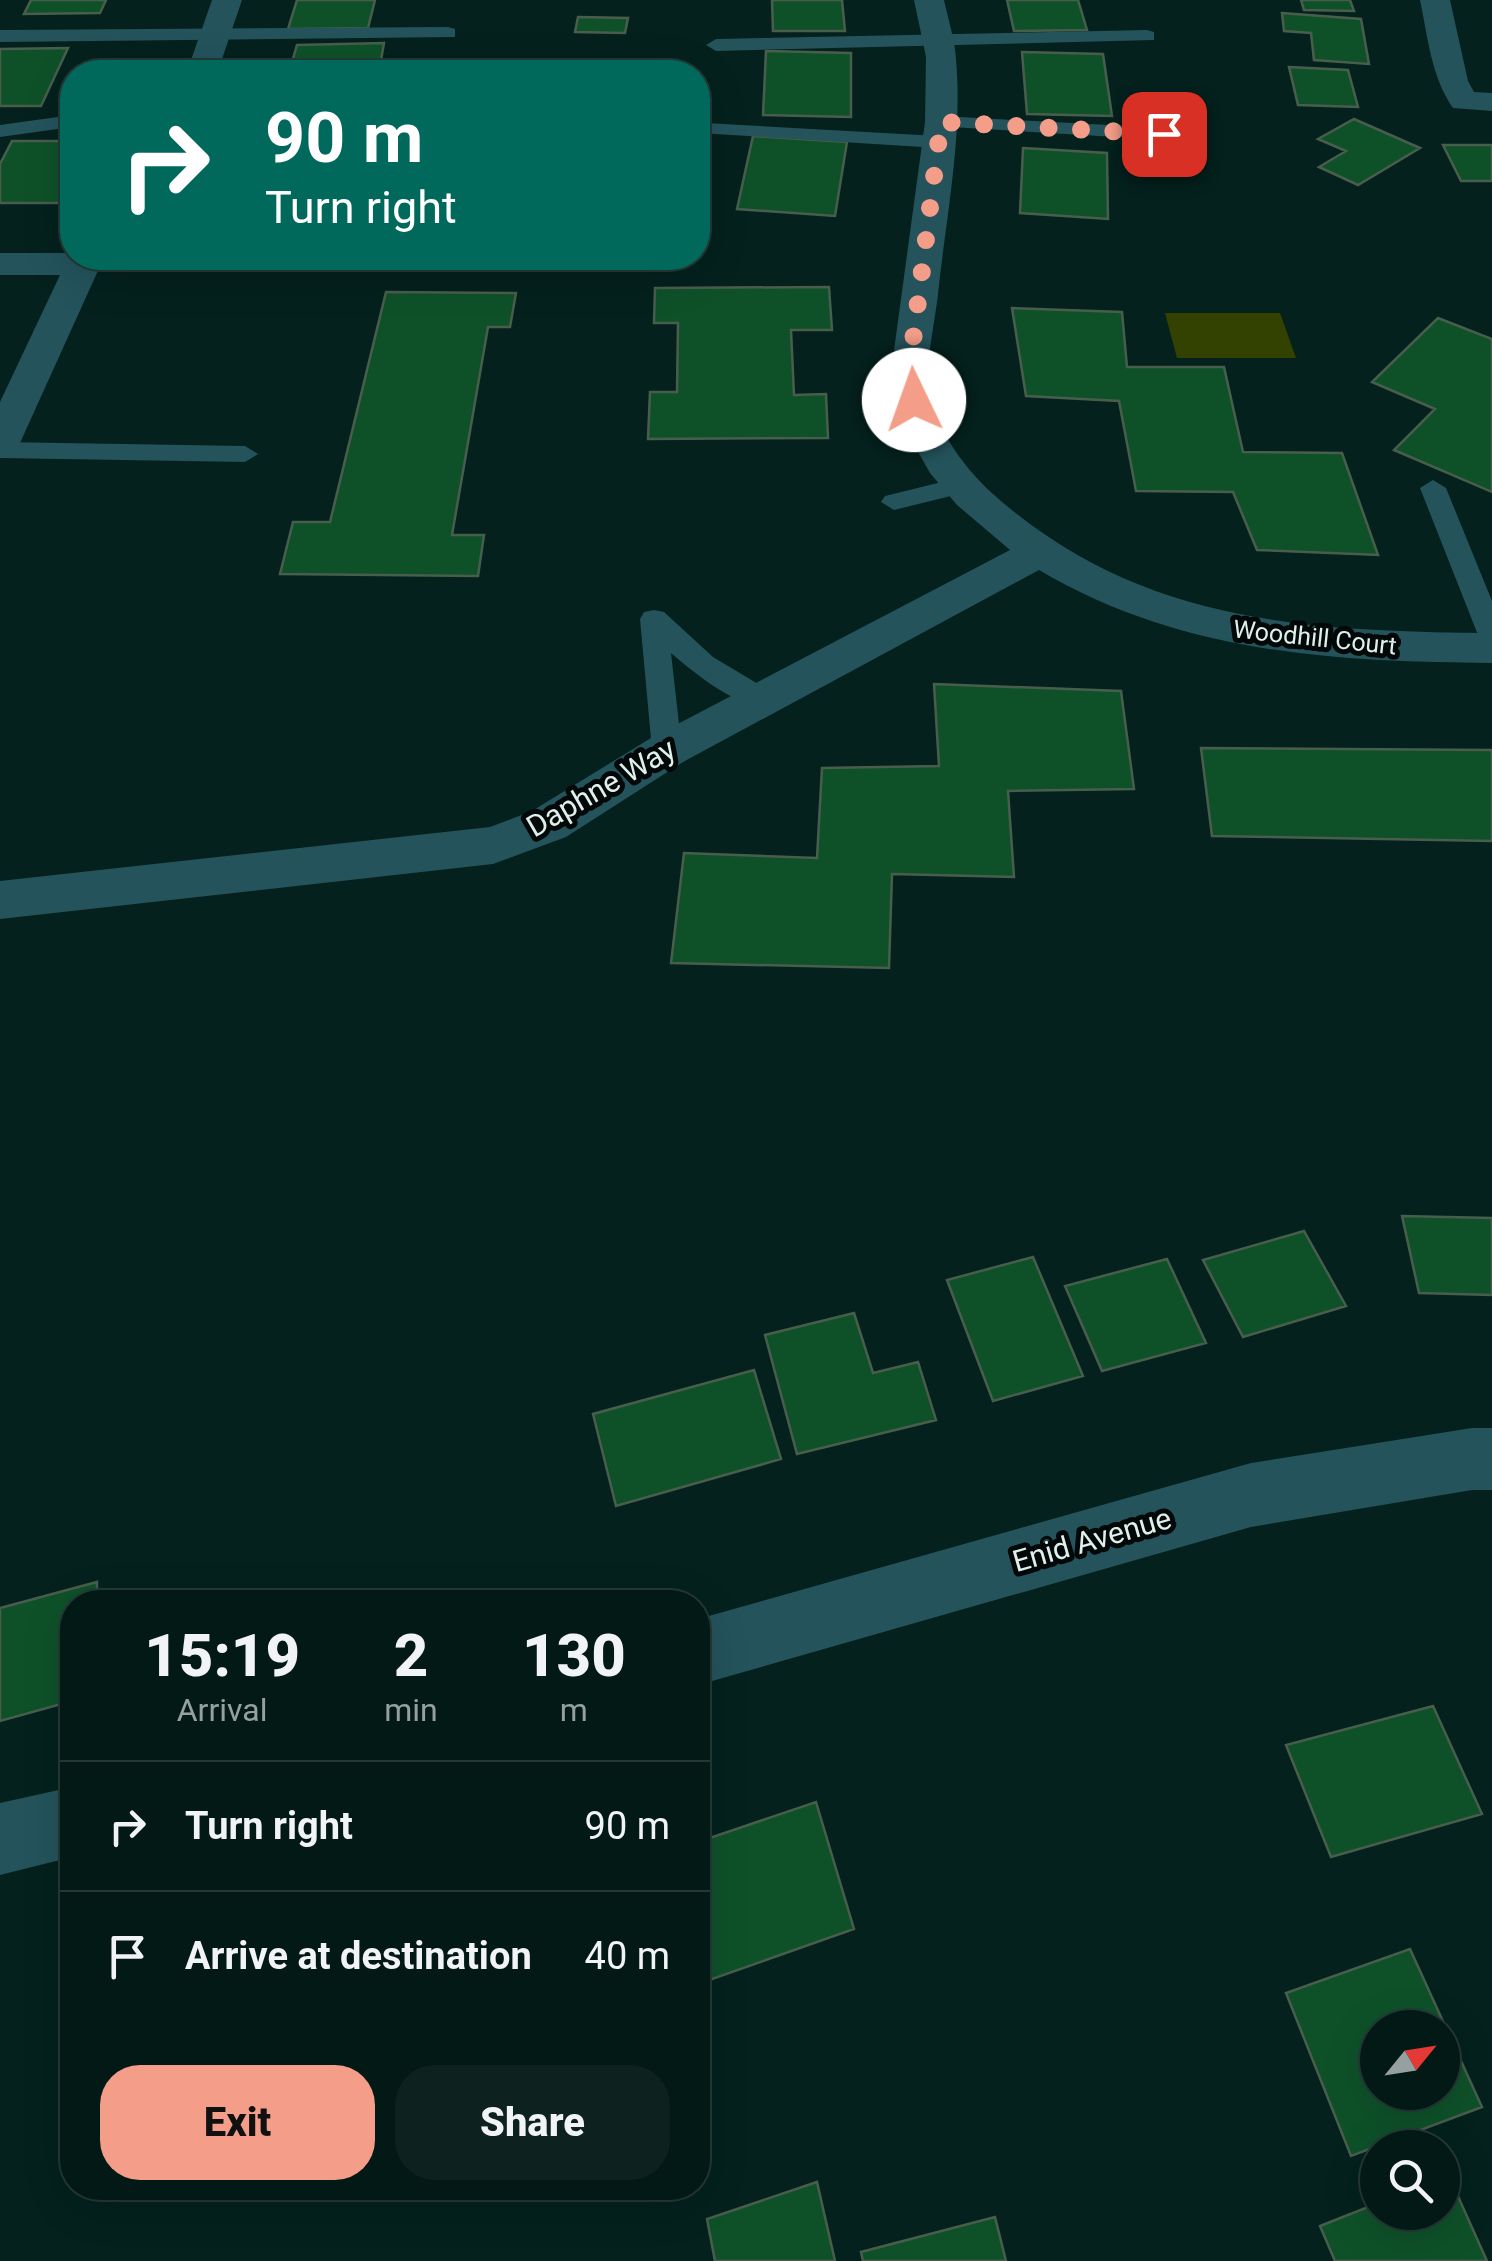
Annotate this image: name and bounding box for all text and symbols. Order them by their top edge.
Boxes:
pin [1122,92,1207,177]
text: 90 m [265,97,423,179]
icon: right [100,100,230,230]
icon: arrive [1137,107,1192,162]
text: Turn right [265,181,457,234]
position arrow [862,348,966,452]
street label: Woodhill Court [1232,614,1398,660]
street label: Daphne Way [520,731,681,844]
street label: Enid Avenue [1009,1500,1175,1579]
text: 15:19 [144,1620,300,1691]
text: 2 [394,1620,428,1691]
text: 130 [522,1620,626,1691]
text: Arrival [177,1691,268,1729]
text: min [384,1691,438,1729]
text: m [560,1691,588,1729]
icon: right [100,1799,155,1854]
text: Turn right [185,1804,353,1848]
text: 90 m [585,1804,670,1848]
icon: arrive [100,1929,155,1984]
text: Arrive at destination [185,1934,532,1978]
text: 40 m [585,1934,670,1978]
north arrow [1360,2010,1460,2110]
map controls [1360,2010,1460,2230]
button: Exit [100,2065,375,2180]
button: Share [395,2065,670,2180]
button: search [1360,2130,1460,2230]

